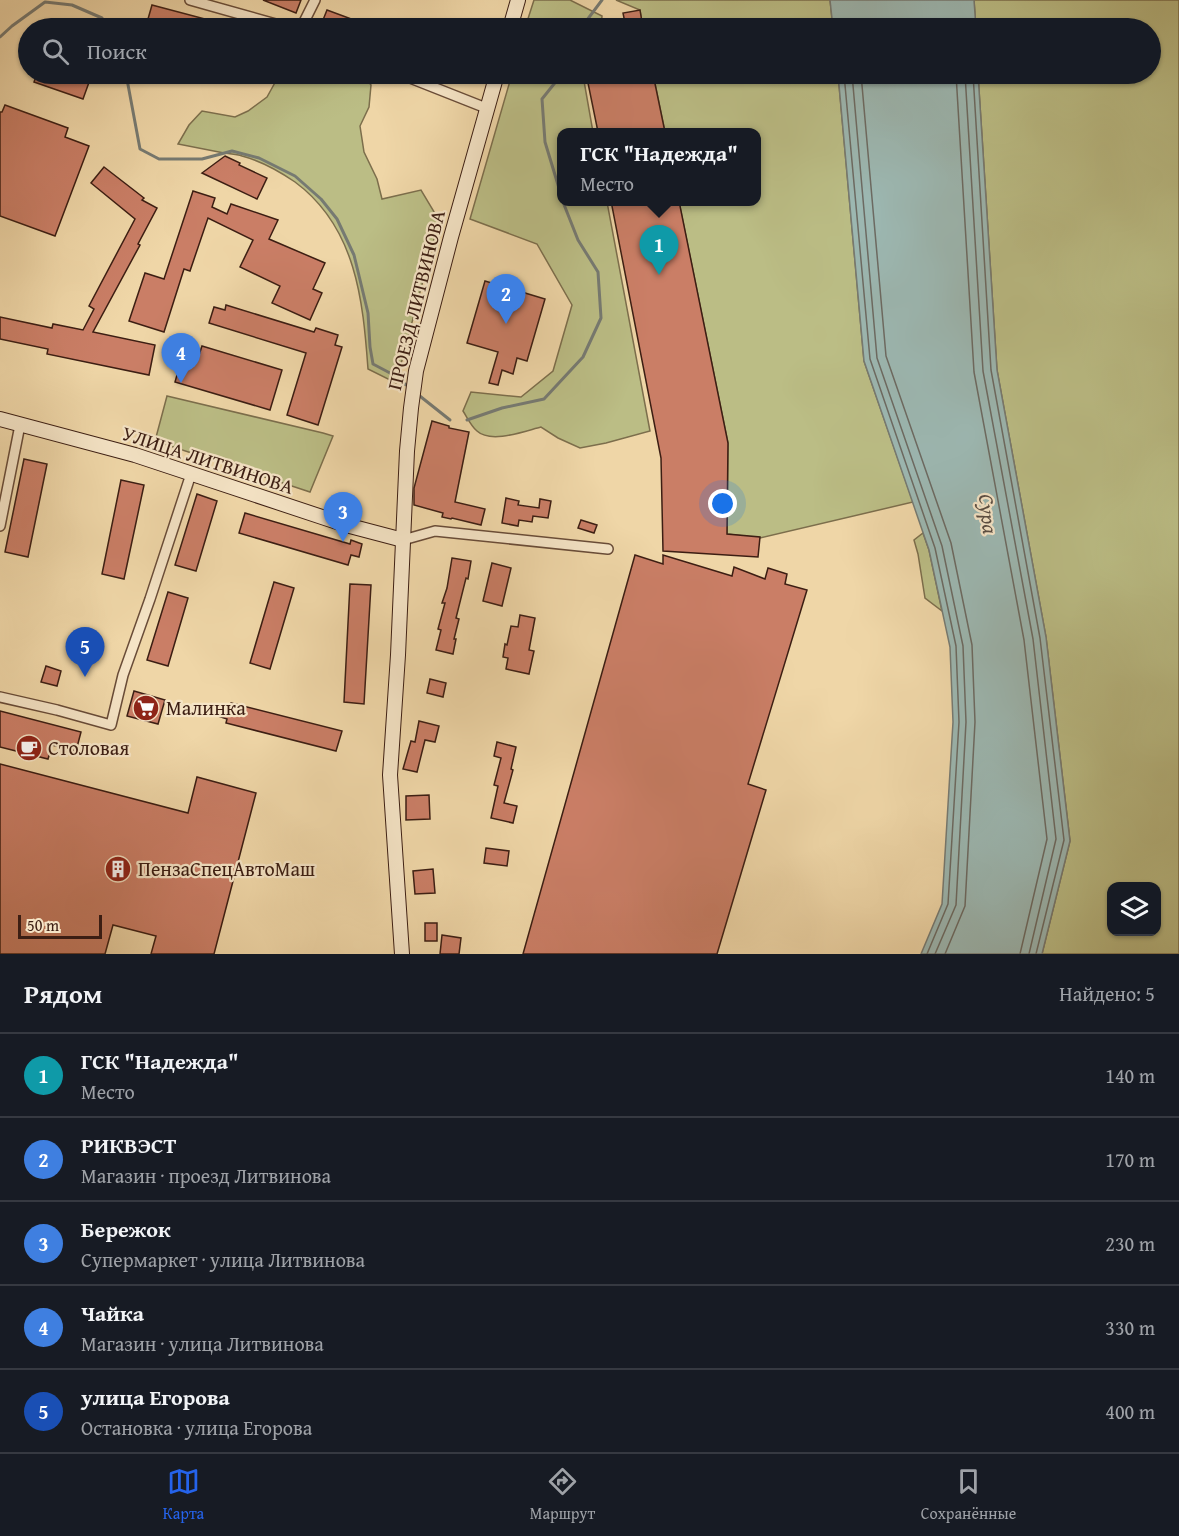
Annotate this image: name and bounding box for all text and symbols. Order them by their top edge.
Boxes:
search box [18,18,1161,84]
icon: search [39,35,72,68]
text: Поиск [87,35,147,67]
popup [557,128,761,206]
text: ГСК "Надежда" [580,137,738,169]
text: Место [580,169,634,198]
street label: ПРОЕЗД ЛИТВИНОВА [379,207,452,393]
pin: 1 [640,226,678,275]
pin: 2 [486,274,526,324]
pin: 4 [162,334,201,383]
street label: УЛИЦА ЛИТВИНОВА [119,418,298,501]
your location [708,489,737,518]
pin: 3 [324,492,362,542]
water label: Сура [971,492,1006,536]
pin: 5 [66,628,104,677]
supermarket icon: Малинка [131,693,161,723]
place label: Малинка [166,693,246,722]
cafe icon: Столовая [14,733,44,763]
place label: Столовая [48,733,129,762]
building icon: ПензаСпецАвтоМаш [103,854,133,884]
place label: ПензаСпецАвтоМаш [138,854,315,883]
map controls [1107,882,1161,936]
button: layers [1107,882,1161,936]
scale bar [18,912,102,940]
text: 50 m [27,913,59,937]
text: Рядом [24,974,102,1013]
text: Найдено: 5 [1059,979,1155,1008]
text: ГСК "Надежда" [81,1045,239,1077]
text: 1 [38,1061,49,1090]
text: 140 m [1105,1061,1155,1090]
text: Место [81,1077,135,1106]
text: РИКВЭСТ [81,1129,176,1161]
text: 2 [38,1145,49,1174]
text: 170 m [1105,1145,1155,1174]
text: Магазин · проезд Литвинова [81,1161,331,1190]
text: Бережок [81,1213,171,1245]
text: 3 [38,1229,49,1258]
text: 230 m [1105,1229,1155,1258]
text: Супермаркет · улица Литвинова [81,1245,365,1274]
text: Чайка [81,1297,144,1329]
text: 4 [38,1313,49,1342]
text: 330 m [1105,1313,1155,1342]
text: Магазин · улица Литвинова [81,1329,324,1358]
text: улица Егорова [81,1381,230,1413]
text: 5 [38,1397,49,1426]
text: 400 m [1105,1397,1155,1426]
text: Остановка · улица Егорова [81,1413,312,1442]
tab: Карта [163,1465,204,1525]
tab: Маршрут [530,1465,595,1525]
tab: Сохранённые [921,1465,1016,1525]

